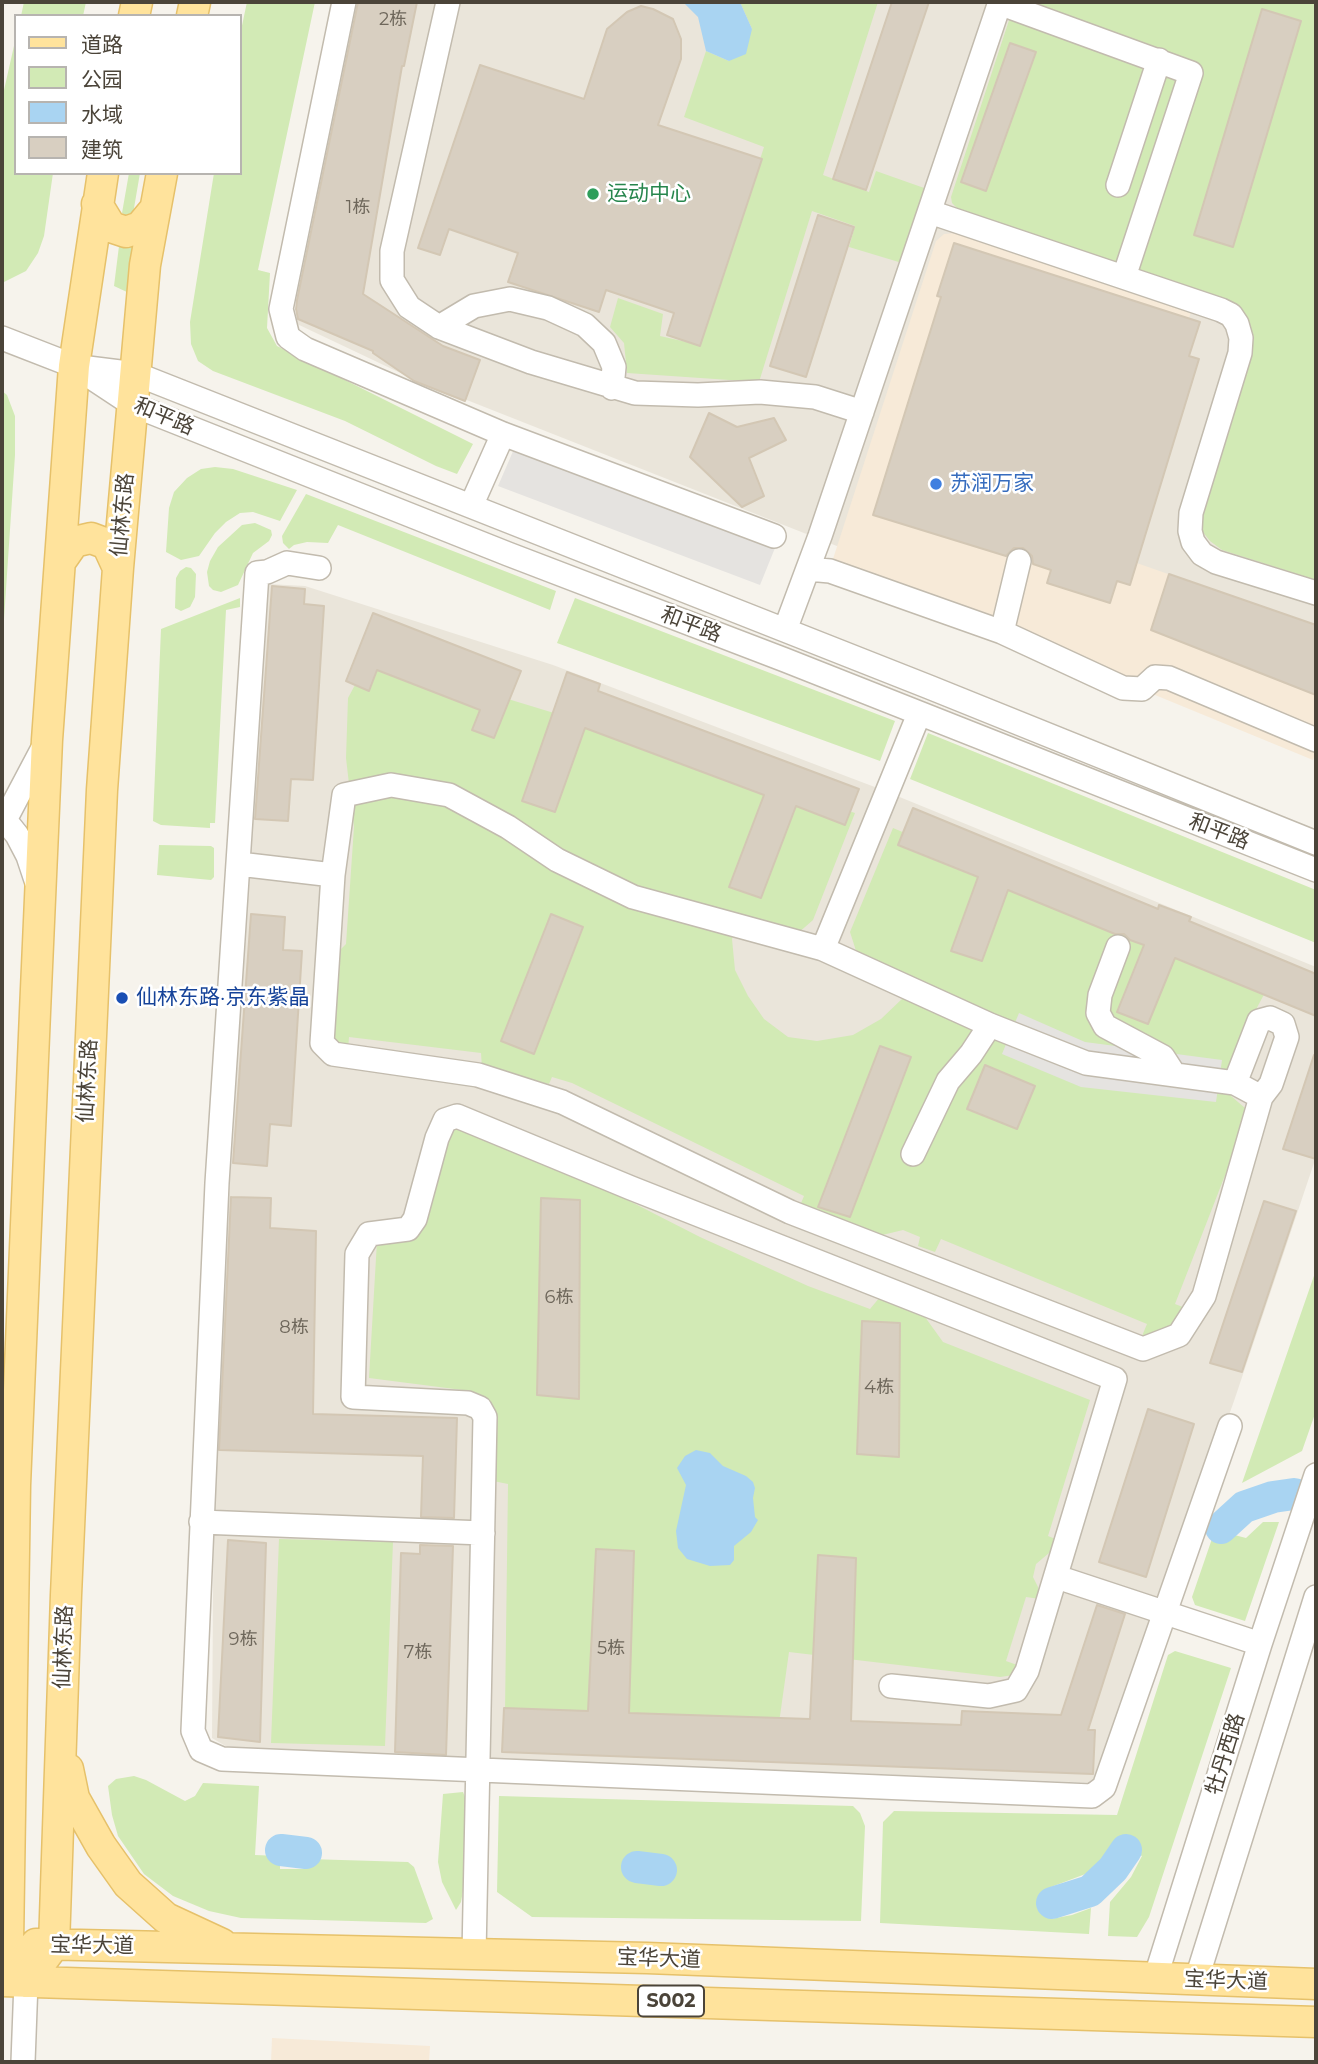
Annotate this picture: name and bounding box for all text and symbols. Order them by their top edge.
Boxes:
house number: 2栋 [379,9,407,31]
legend [14,14,242,175]
text: 道路 [81,32,123,57]
text: 公园 [81,67,123,92]
text: 水域 [81,102,123,127]
text: 建筑 [81,137,123,162]
place label: 运动中心 [607,181,691,207]
marker: 运动中心 [585,186,601,202]
house number: 1栋 [346,197,370,219]
street label: 和平路 [130,393,198,441]
place label: 苏润万家 [950,471,1034,497]
street label: 仙林东路 [107,472,139,558]
marker: 苏润万家 [928,476,944,492]
street label: 和平路 [657,602,725,648]
street label: 和平路 [1185,809,1253,855]
place label: 仙林东路·京东紫晶 [136,985,309,1011]
marker: 仙林东路·京东紫晶 [114,990,130,1006]
street label: 仙林东路 [73,1038,103,1124]
house number: 6栋 [545,1287,573,1309]
house number: 8栋 [279,1317,309,1339]
house number: 4栋 [864,1377,894,1399]
street label: 仙林东路 [50,1605,78,1689]
house number: 9栋 [229,1629,257,1651]
house number: 5栋 [597,1638,625,1660]
house number: 7栋 [404,1642,432,1664]
street label: 牡丹西路 [1202,1710,1250,1798]
street label: 宝华大道 [50,1933,134,1959]
street label: 宝华大道 [617,1945,701,1973]
street label: 宝华大道 [1184,1967,1268,1995]
road number: S002 [638,1985,704,2016]

